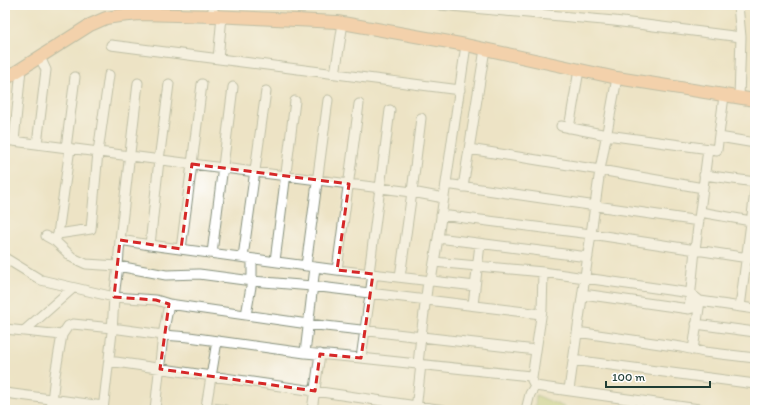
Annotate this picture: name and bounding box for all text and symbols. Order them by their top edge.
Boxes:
scale bar [606,363,710,389]
text: 100 m [612,370,645,384]

